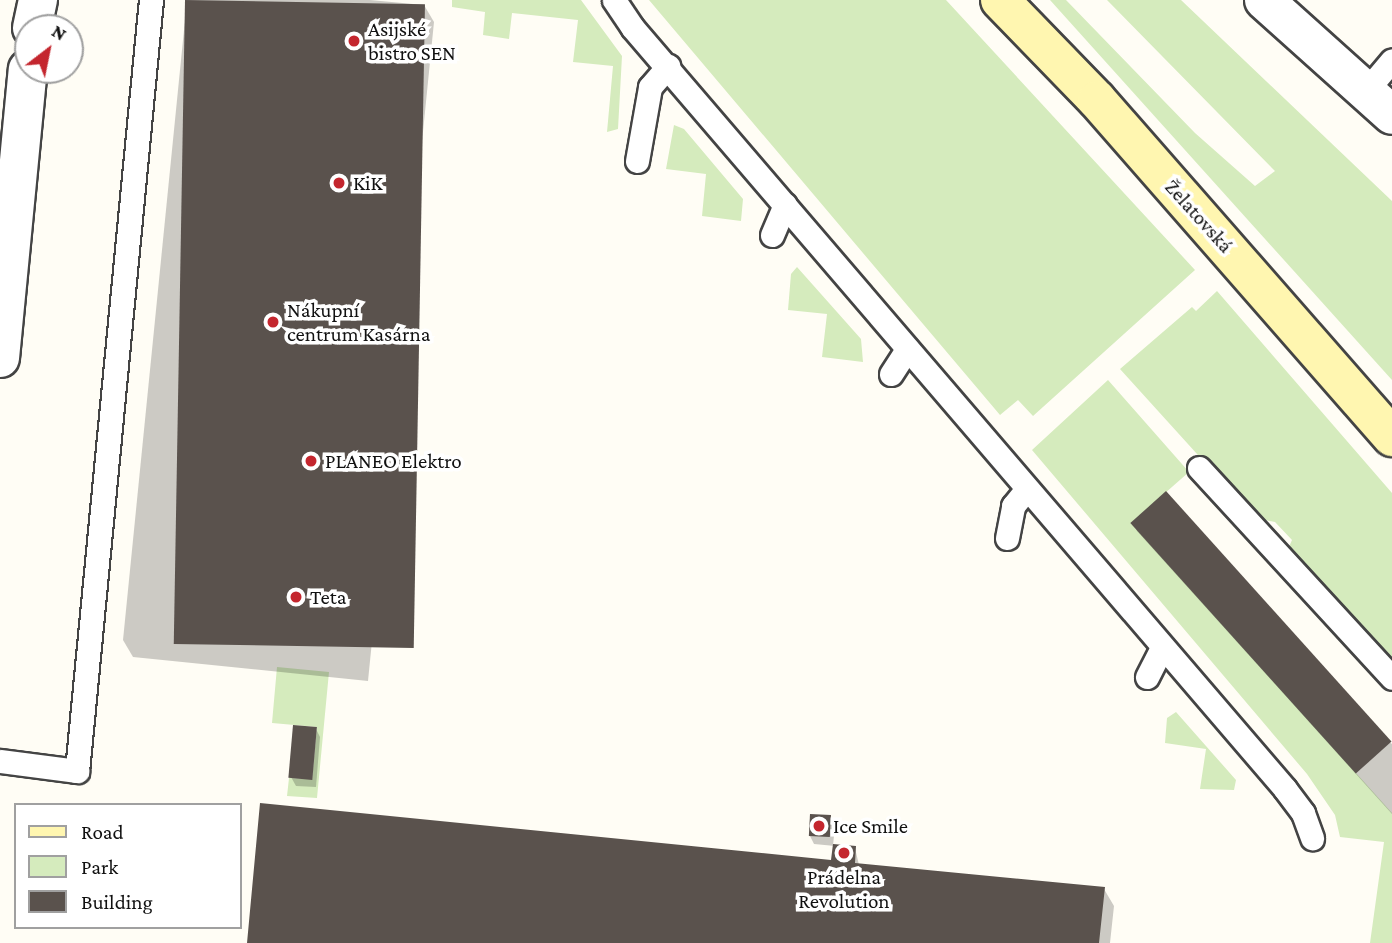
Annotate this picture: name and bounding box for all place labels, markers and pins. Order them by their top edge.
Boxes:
place label: Asijské bistro SEN [368,16,456,66]
marker: Asijské bistro SEN [346,33,362,49]
place label: KiK [353,170,383,196]
marker: KiK [331,175,347,191]
place label: Nákupní centrum Kasárna [287,297,430,347]
marker: Nákupní centrum Kasárna [265,314,281,330]
place label: PLANEO Elektro [325,448,462,474]
marker: PLANEO Elektro [303,453,319,469]
place label: Teta [310,584,346,610]
marker: Teta [288,589,304,605]
place label: Ice Smile [833,813,908,839]
marker: Ice Smile [811,818,827,834]
marker: Prádelna Revolution [836,845,852,861]
place label: Prádelna Revolution [798,864,890,914]

